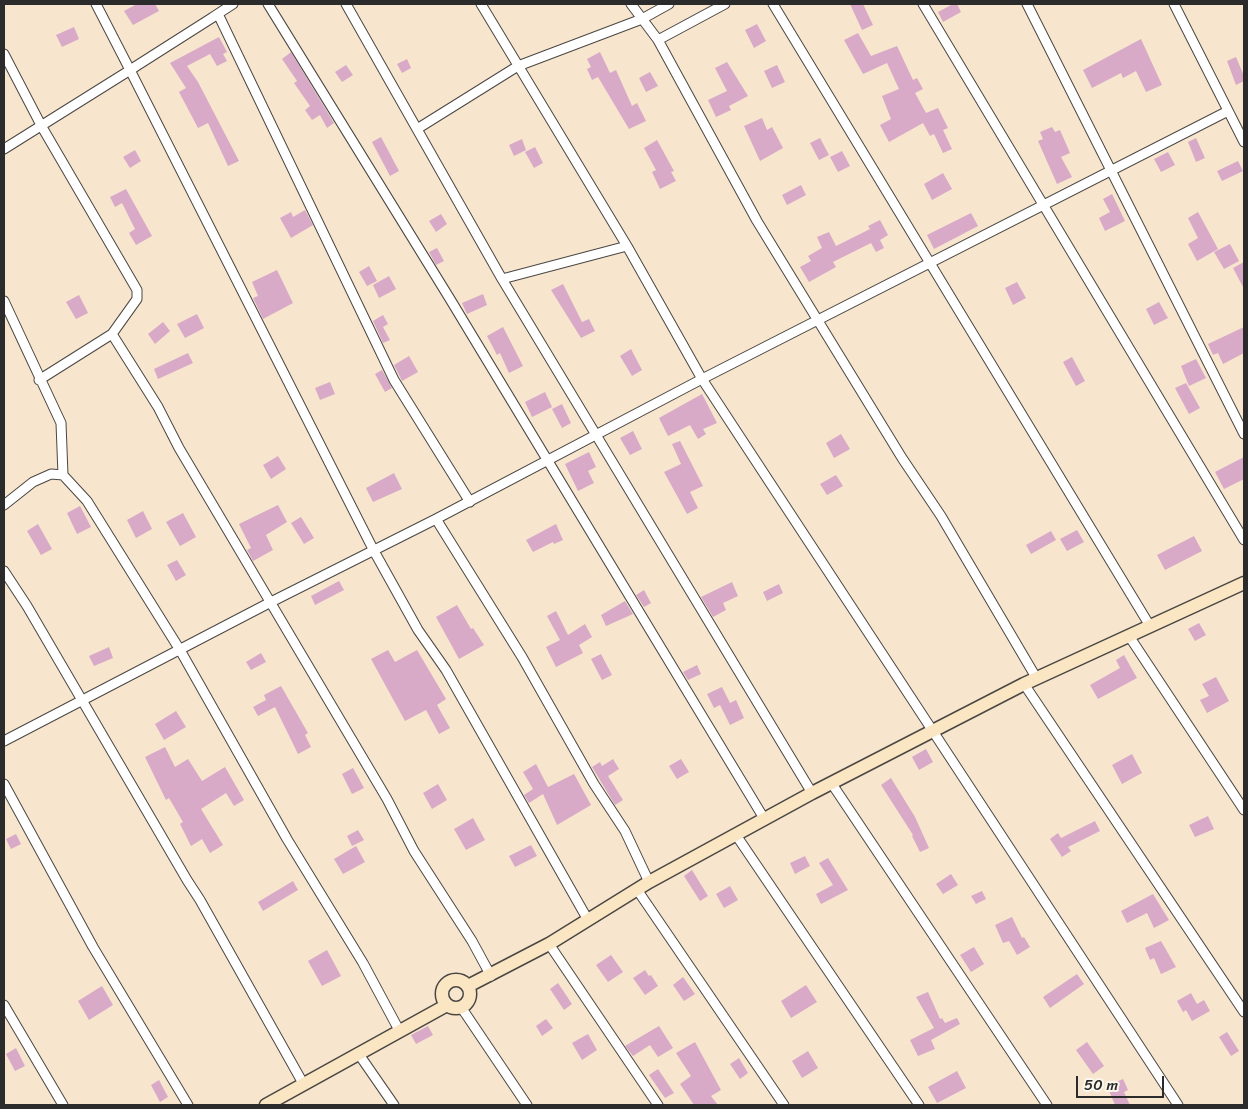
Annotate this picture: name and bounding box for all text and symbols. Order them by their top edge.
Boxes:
scale bar [1078,1066,1166,1098]
text: 50 m [1084,1072,1118,1098]

